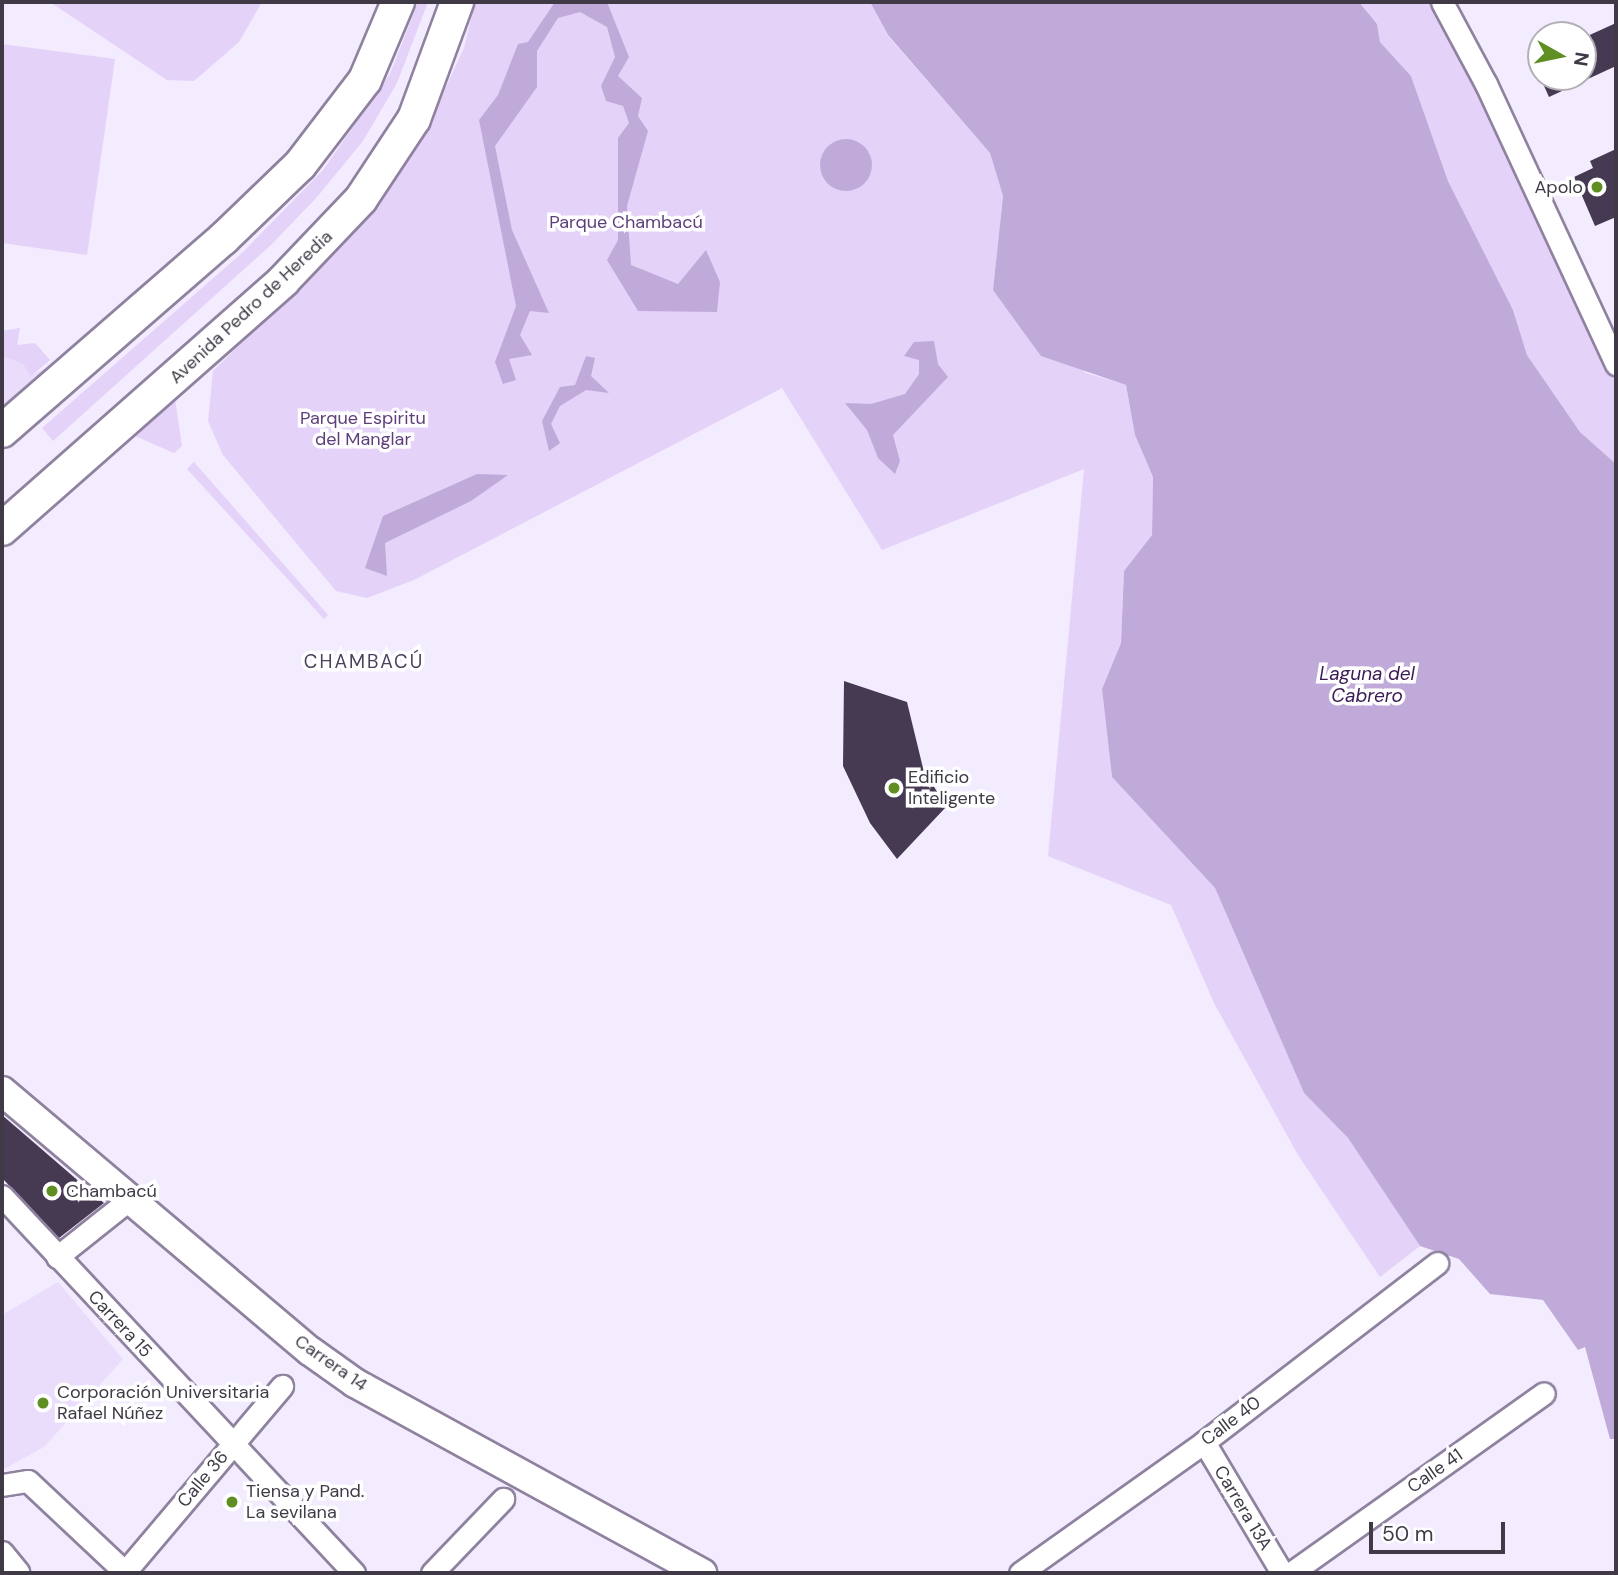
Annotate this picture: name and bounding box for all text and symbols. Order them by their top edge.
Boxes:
north arrow [1527,21,1597,91]
text: N [1568,50,1595,68]
place label: Apolo [1534,176,1583,198]
marker: Apolo [1589,179,1605,195]
park label: Parque Chambacú [549,211,703,233]
street label: Avenida Pedro de Heredia [165,226,337,388]
park label: Parque Espiritu del Manglar [300,408,426,450]
district label: CHAMBACÚ [305,651,423,673]
water label: Laguna del Cabrero [1319,663,1415,707]
place label: Edificio Inteligente [908,767,995,810]
marker: Edificio Inteligente [886,780,902,796]
place label: Chambacú [66,1180,157,1202]
marker: Chambacú [44,1183,60,1199]
street label: Carrera 15 [84,1286,156,1362]
street label: Carrera 14 [291,1330,371,1396]
place label: Corporación Universitaria Rafael Núñez [57,1382,269,1424]
street label: Calle 40 [1197,1392,1265,1450]
marker: Corporación Universitaria Rafael Núñez [35,1395,51,1411]
street label: Calle 41 [1403,1444,1467,1498]
street label: Calle 36 [173,1446,233,1512]
street label: Carrera 13A [1209,1462,1277,1554]
place label: Tiensa y Pand. La sevilana [246,1481,364,1524]
marker: Tiensa y Pand. La sevilana [224,1494,240,1510]
scale bar [1373,1508,1510,1552]
text: 50 m [1382,1520,1433,1548]

